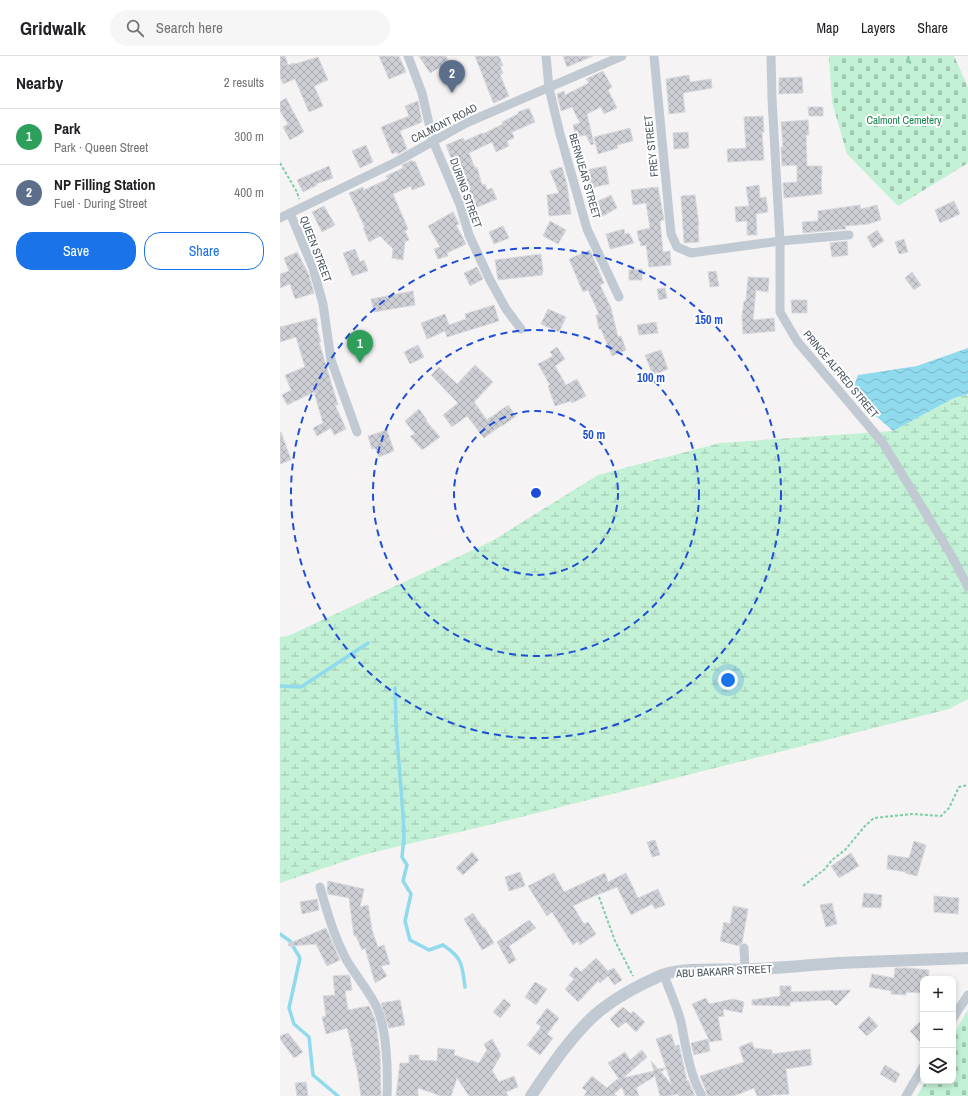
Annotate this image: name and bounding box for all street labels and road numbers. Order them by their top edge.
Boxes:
street label: CALMONT ROAD [409,100,479,146]
street label: FREY STREET [641,114,661,178]
street label: BERNUEAR STREET [566,132,604,221]
street label: DURING STREET [447,156,485,230]
street label: QUEEN STREET [297,214,335,285]
street label: PRINCE ALFRED STREET [800,327,882,421]
street label: ABU BAKARR STREET [675,961,773,981]

